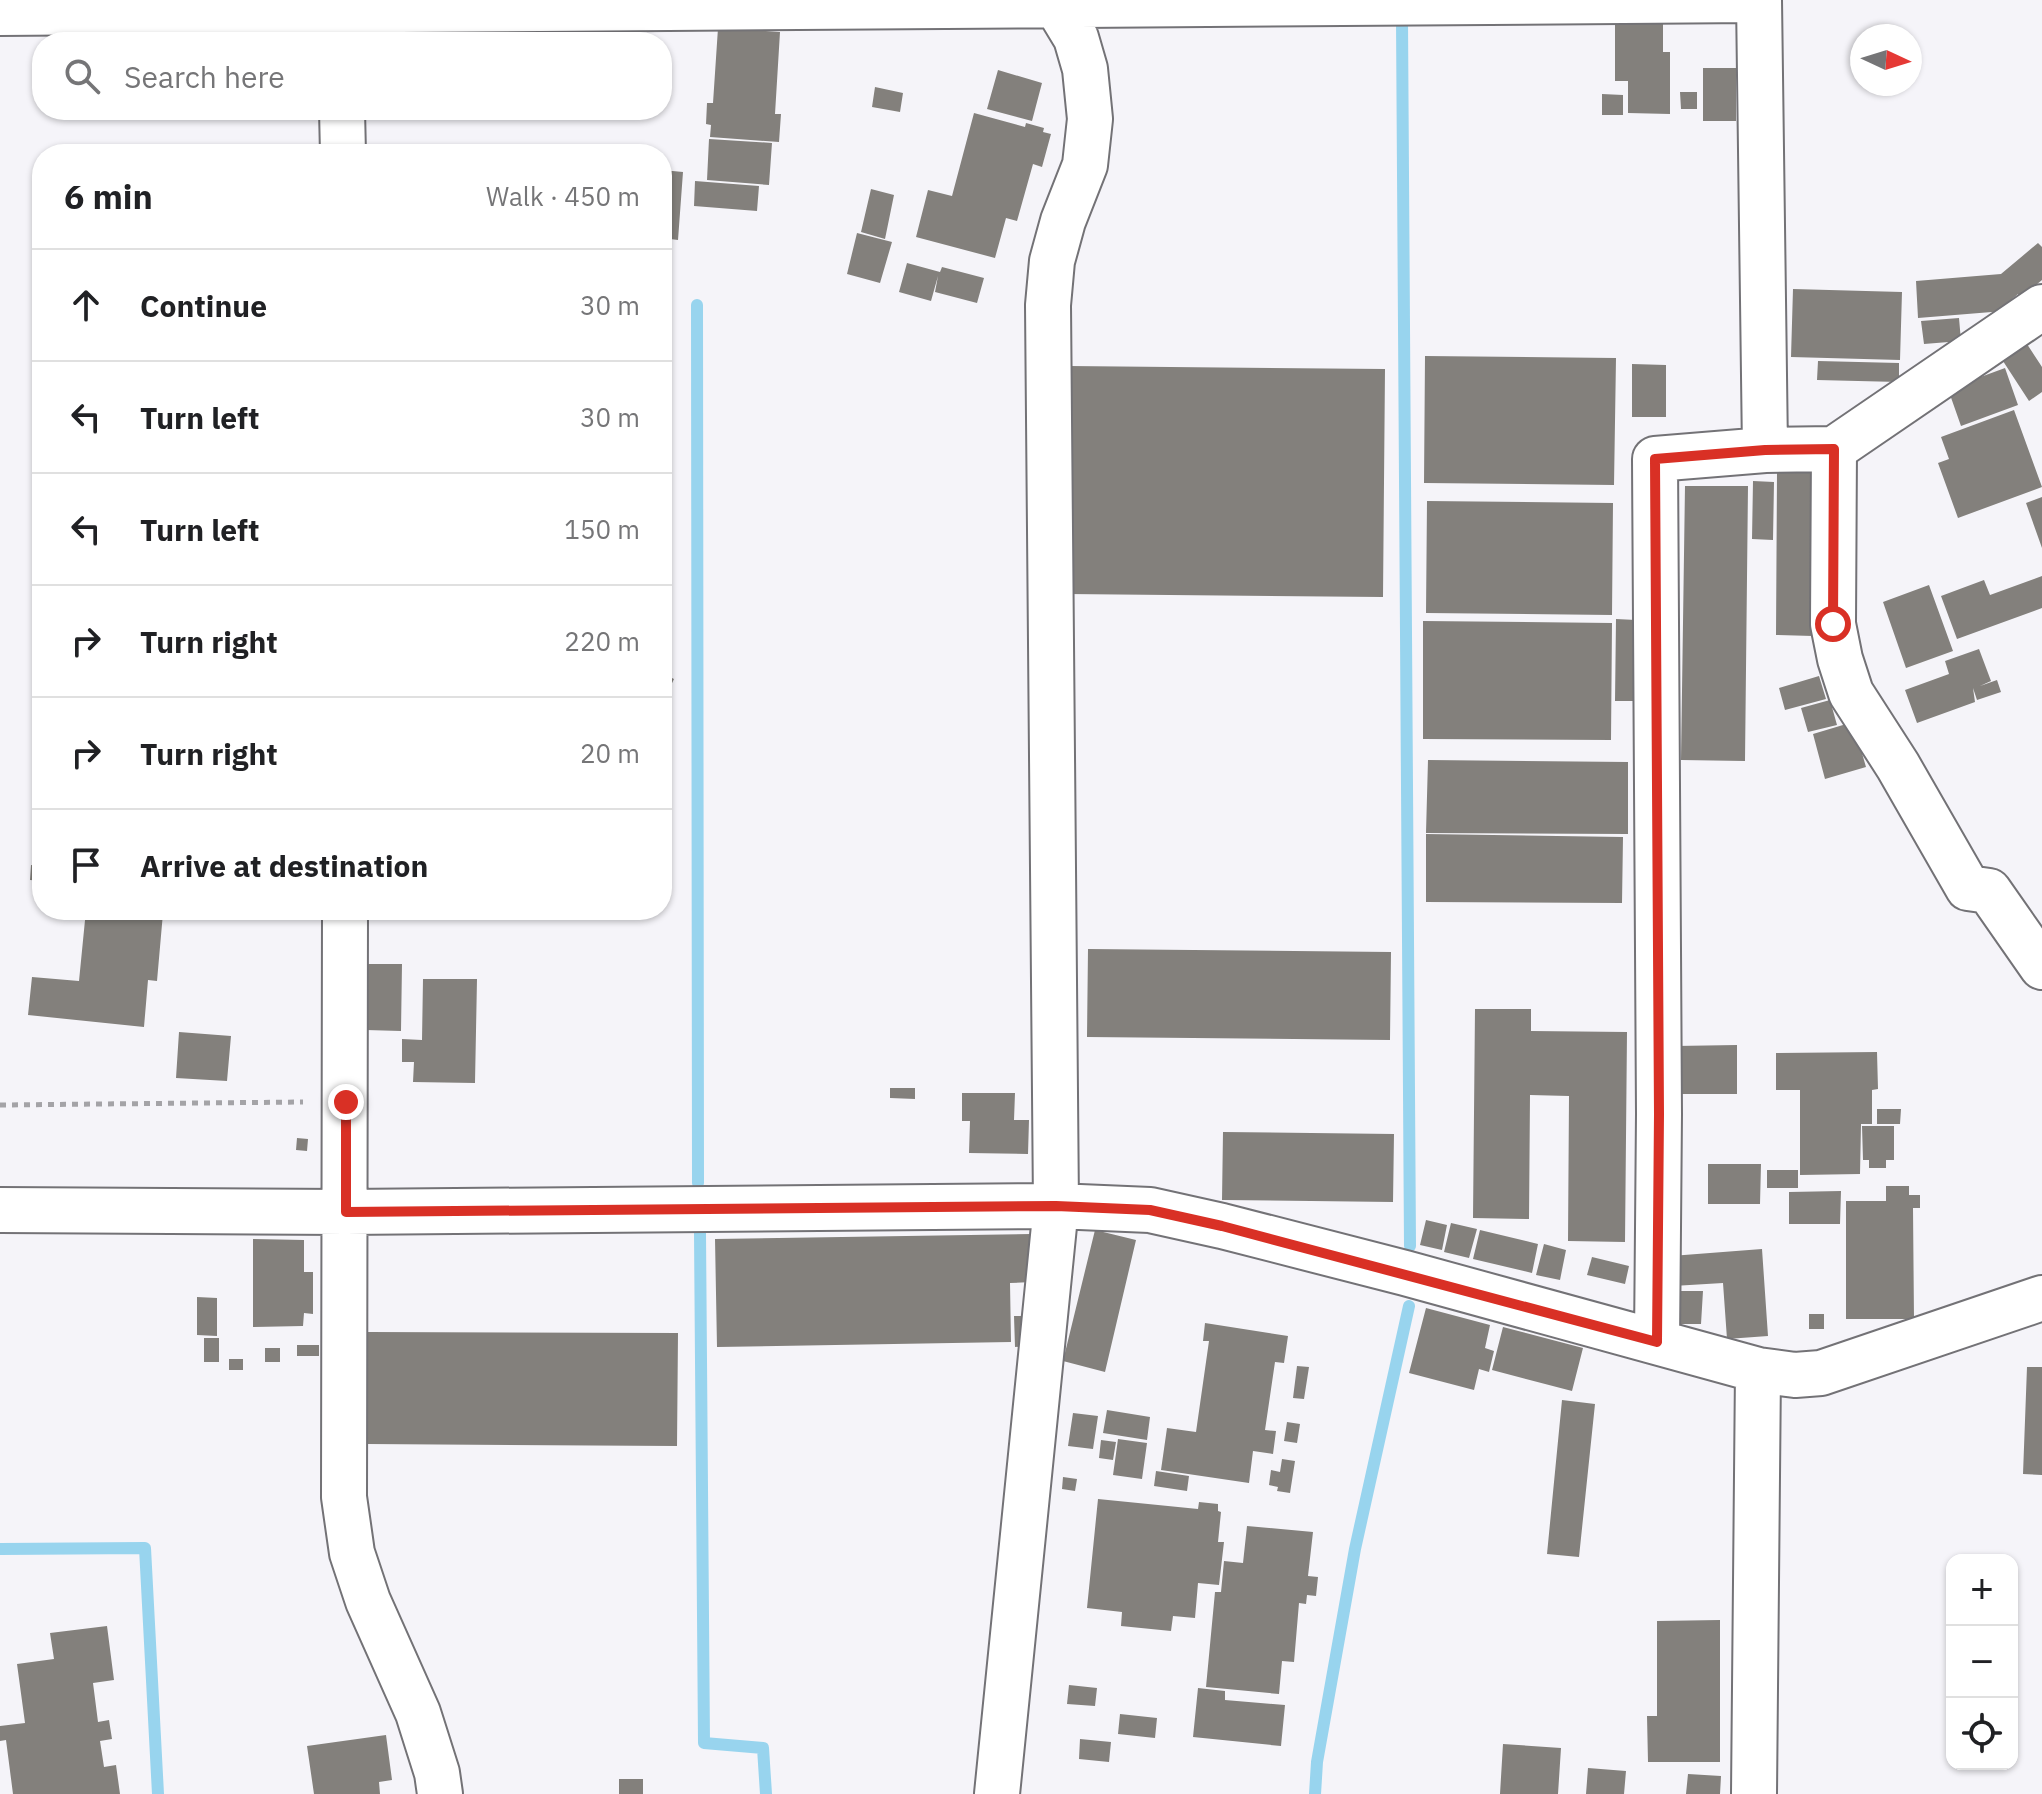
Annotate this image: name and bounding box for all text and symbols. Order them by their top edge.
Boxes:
north arrow [1850,24,1922,96]
search box [32,32,672,120]
icon: search [60,54,104,98]
text: Search here [124,57,285,96]
text: 6 min [64,174,153,218]
text: Walk · 450 m [486,179,640,213]
icon: ahead [64,283,108,327]
text: Continue [140,286,267,325]
text: 30 m [580,288,640,322]
icon: left [64,395,108,439]
text: Turn left [140,398,259,437]
text: 30 m [580,400,640,434]
icon: left [64,507,108,551]
text: Turn left [140,510,259,549]
text: 150 m [564,512,640,546]
route start [1815,606,1851,642]
icon: right [64,619,108,663]
text: Turn right [140,622,278,661]
text: 220 m [564,624,640,658]
icon: right [64,731,108,775]
text: Turn right [140,734,278,773]
text: 20 m [580,736,640,770]
icon: arrive [64,843,108,887]
text: Arrive at destination [140,846,428,885]
route end [328,1084,364,1120]
map controls [1946,1554,2018,1770]
button: + [1946,1554,2018,1626]
button: − [1946,1626,2018,1698]
button: locate [1946,1698,2018,1770]

